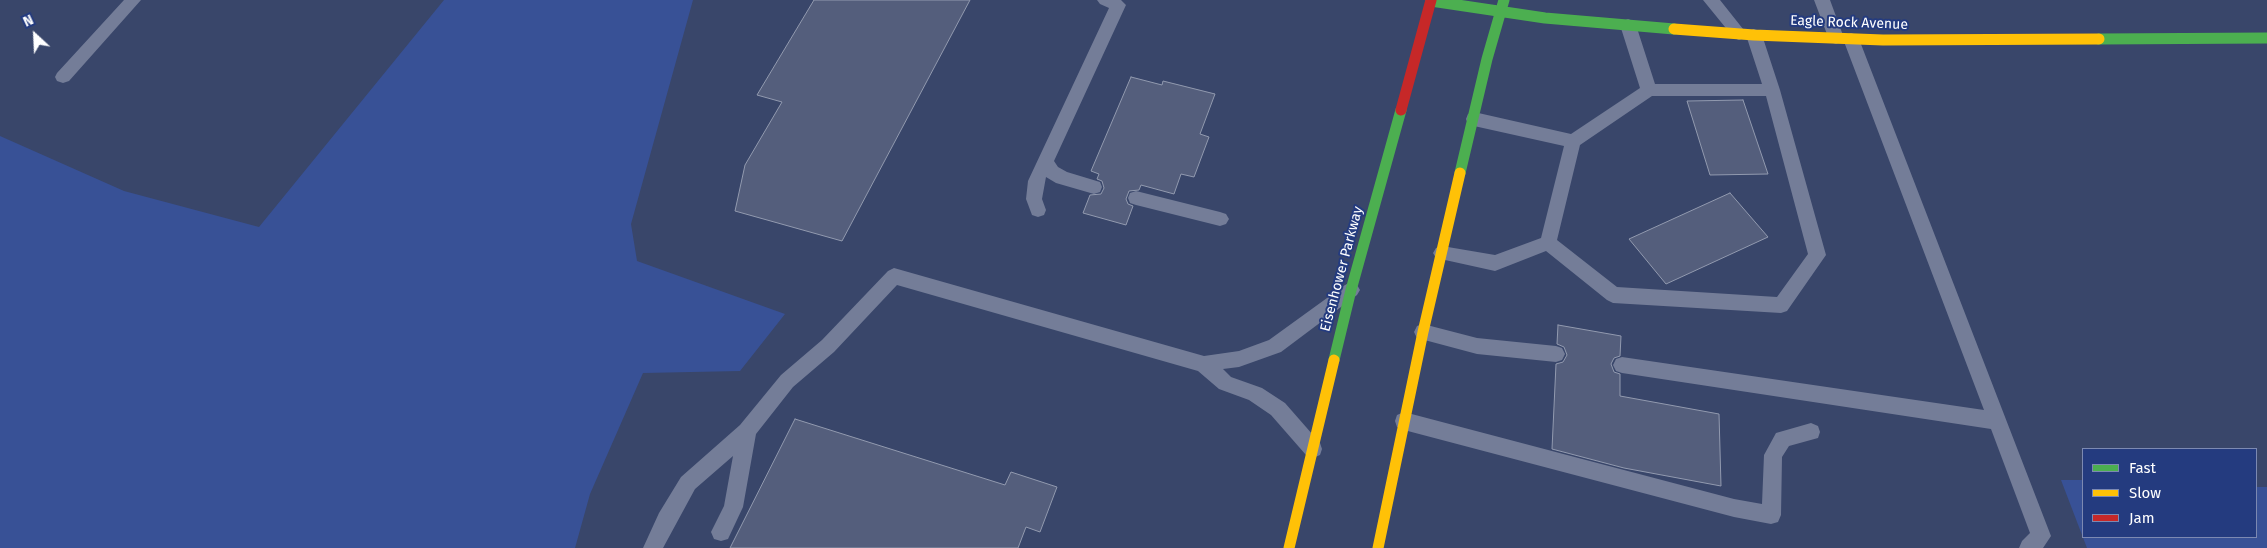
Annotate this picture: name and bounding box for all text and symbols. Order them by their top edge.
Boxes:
north arrow [10,10,60,60]
text: N [21,11,36,31]
street label: Eagle Rock Avenue [1790,13,1908,33]
street label: Eisenhower Parkway [1317,205,1367,333]
legend [2082,448,2257,538]
text: Fast [2129,459,2156,477]
text: Slow [2129,484,2161,502]
text: Jam [2129,509,2155,527]

